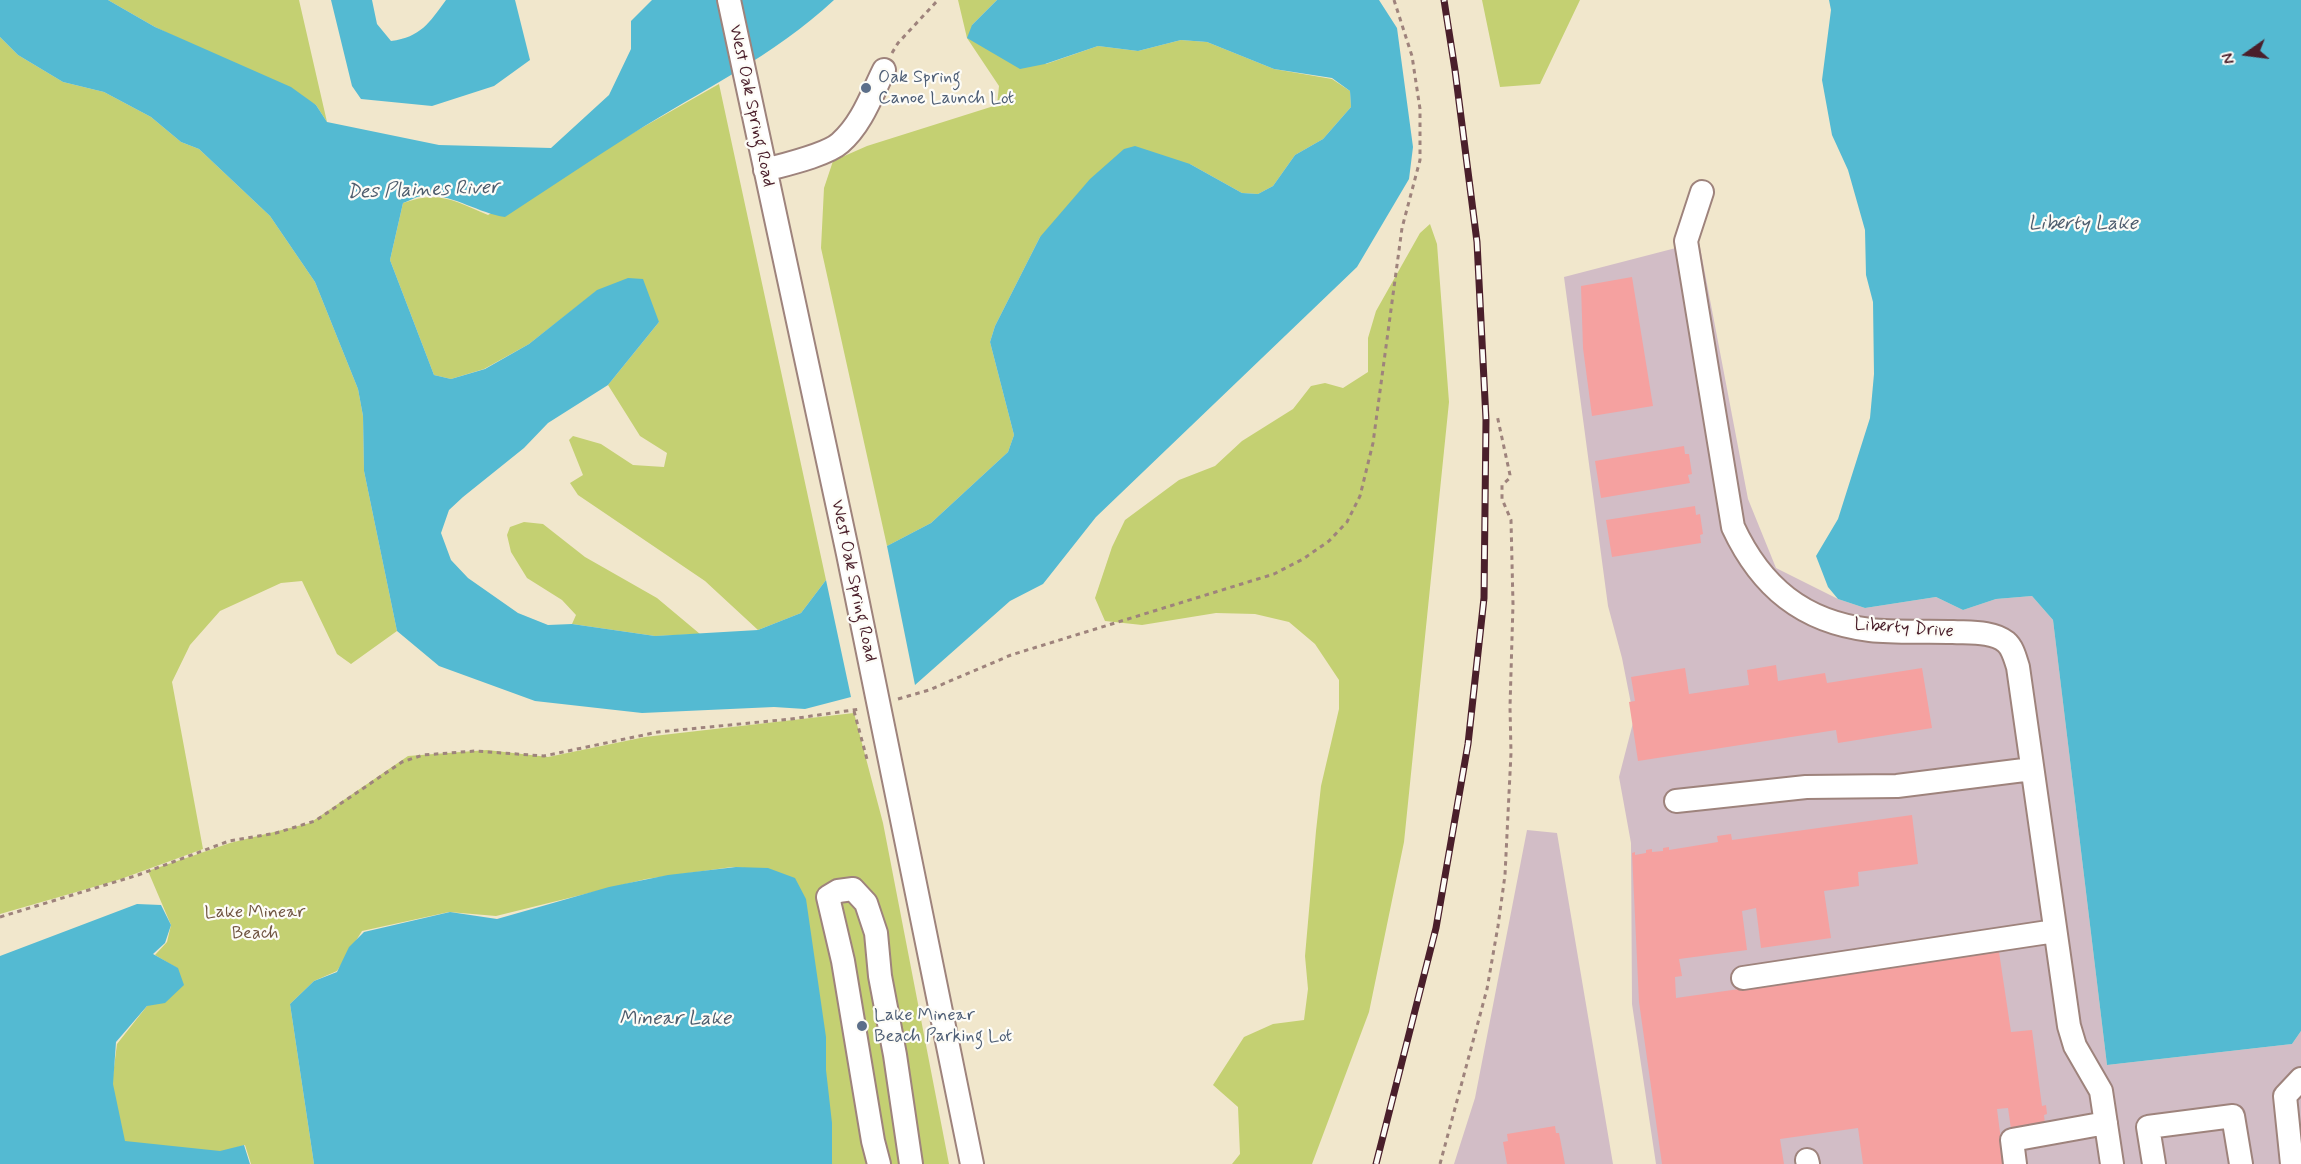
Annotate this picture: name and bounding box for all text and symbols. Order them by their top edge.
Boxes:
street label: West Oak Spring Road [723,23,779,189]
north arrow [2217,24,2277,84]
text: N [2218,51,2241,66]
place label: Oak Spring Canoe Launch Lot [878,67,1014,110]
marker: Oak Spring Canoe Launch Lot [859,81,873,95]
water label: Des Plaines River [346,176,500,206]
water label: Liberty Lake [2028,213,2138,237]
street label: West Oak Spring Road [825,498,881,664]
street label: Liberty Drive [1854,615,1954,643]
park label: Lake Minear Beach [205,902,305,944]
place label: Lake Minear Beach Parking Lot [874,1005,1012,1048]
water label: Minear Lake [619,1008,731,1032]
marker: Lake Minear Beach Parking Lot [855,1019,869,1033]

